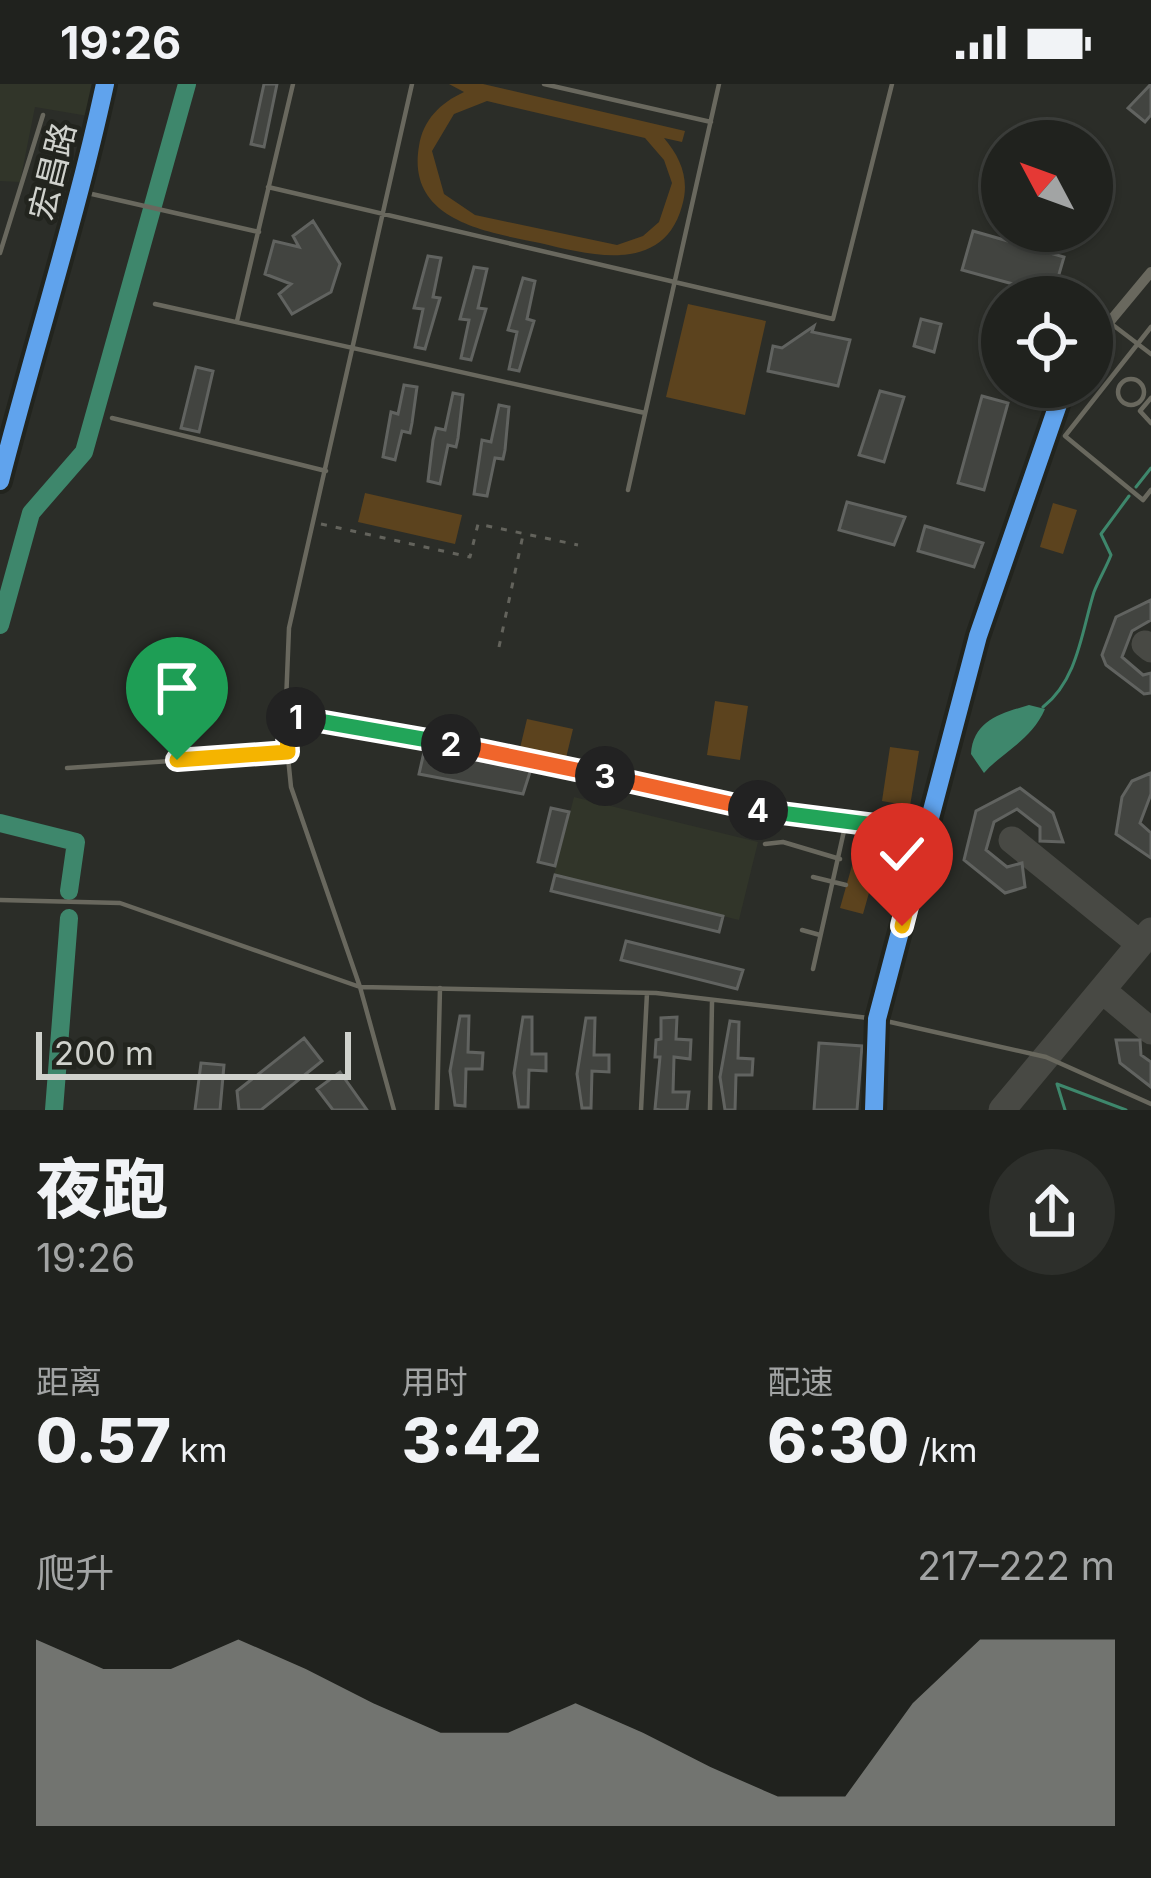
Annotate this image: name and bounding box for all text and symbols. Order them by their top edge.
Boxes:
text: 19:26 [60,15,181,70]
street label: 宏昌路 [21,118,83,224]
north arrow [981,120,1113,252]
map controls [981,120,1113,408]
button: locate [981,276,1113,408]
pin [126,637,228,760]
icon: arrive [144,655,210,721]
pin: 1 [266,687,326,747]
text: 1 [289,697,303,737]
pin: 2 [421,714,481,774]
text: 2 [441,724,461,764]
pin: 3 [575,746,635,806]
text: 3 [594,756,616,796]
pin: 4 [728,780,788,840]
text: 4 [747,790,769,830]
pin [851,803,953,926]
icon: check [869,821,935,887]
scale bar [36,1026,351,1079]
text: 200 m [54,1033,154,1073]
text: 夜跑 [36,1149,168,1229]
button: share [989,1149,1115,1275]
text: 19:26 [36,1234,135,1281]
text: 距离 [36,1362,102,1402]
text: 用时 [402,1362,468,1402]
text: 配速 [767,1362,833,1402]
text: 0.57 [36,1404,171,1476]
text: 3:42 [402,1404,542,1476]
text: 6:30 [767,1404,909,1476]
text: km [171,1430,227,1470]
text: /km [909,1430,977,1470]
text: 217–222 m [917,1542,1115,1589]
text: 爬升 [36,1549,114,1596]

